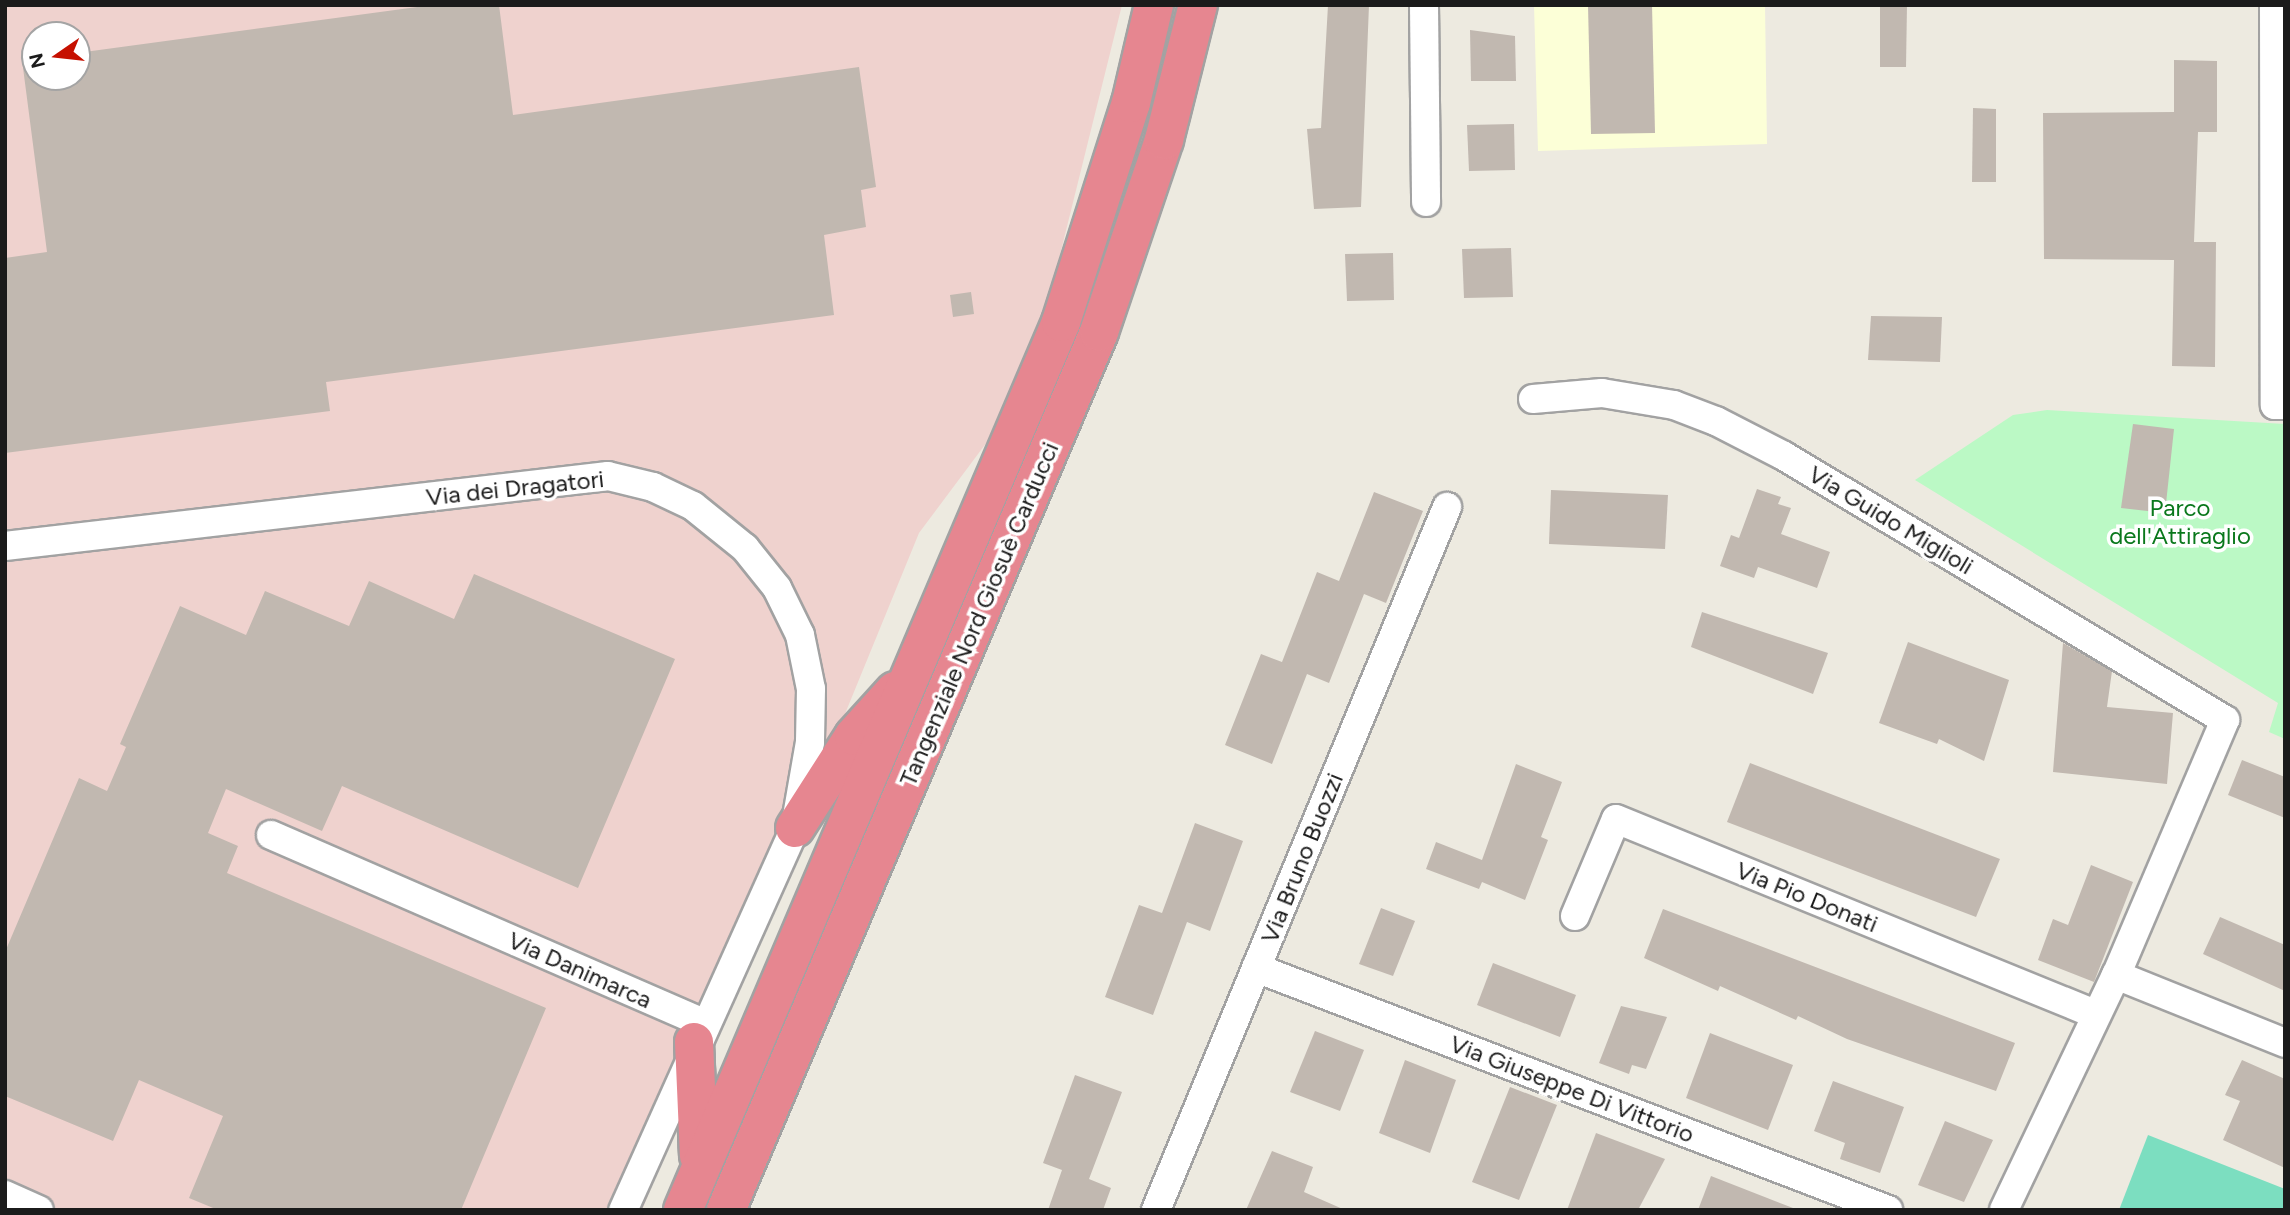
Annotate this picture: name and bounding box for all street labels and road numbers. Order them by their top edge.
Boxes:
street label: Tangenziale Nord Giosuè Carducci [893,438,1065,790]
street label: Via Guido Miglioli [1803,459,1979,581]
street label: Via dei Dragatori [425,464,605,512]
street label: Via Bruno Buozzi [1255,769,1349,947]
street label: Via Pio Donati [1732,855,1882,939]
street label: Via Danimarca [504,926,656,1014]
street label: Via Giuseppe Di Vittorio [1446,1029,1698,1149]

